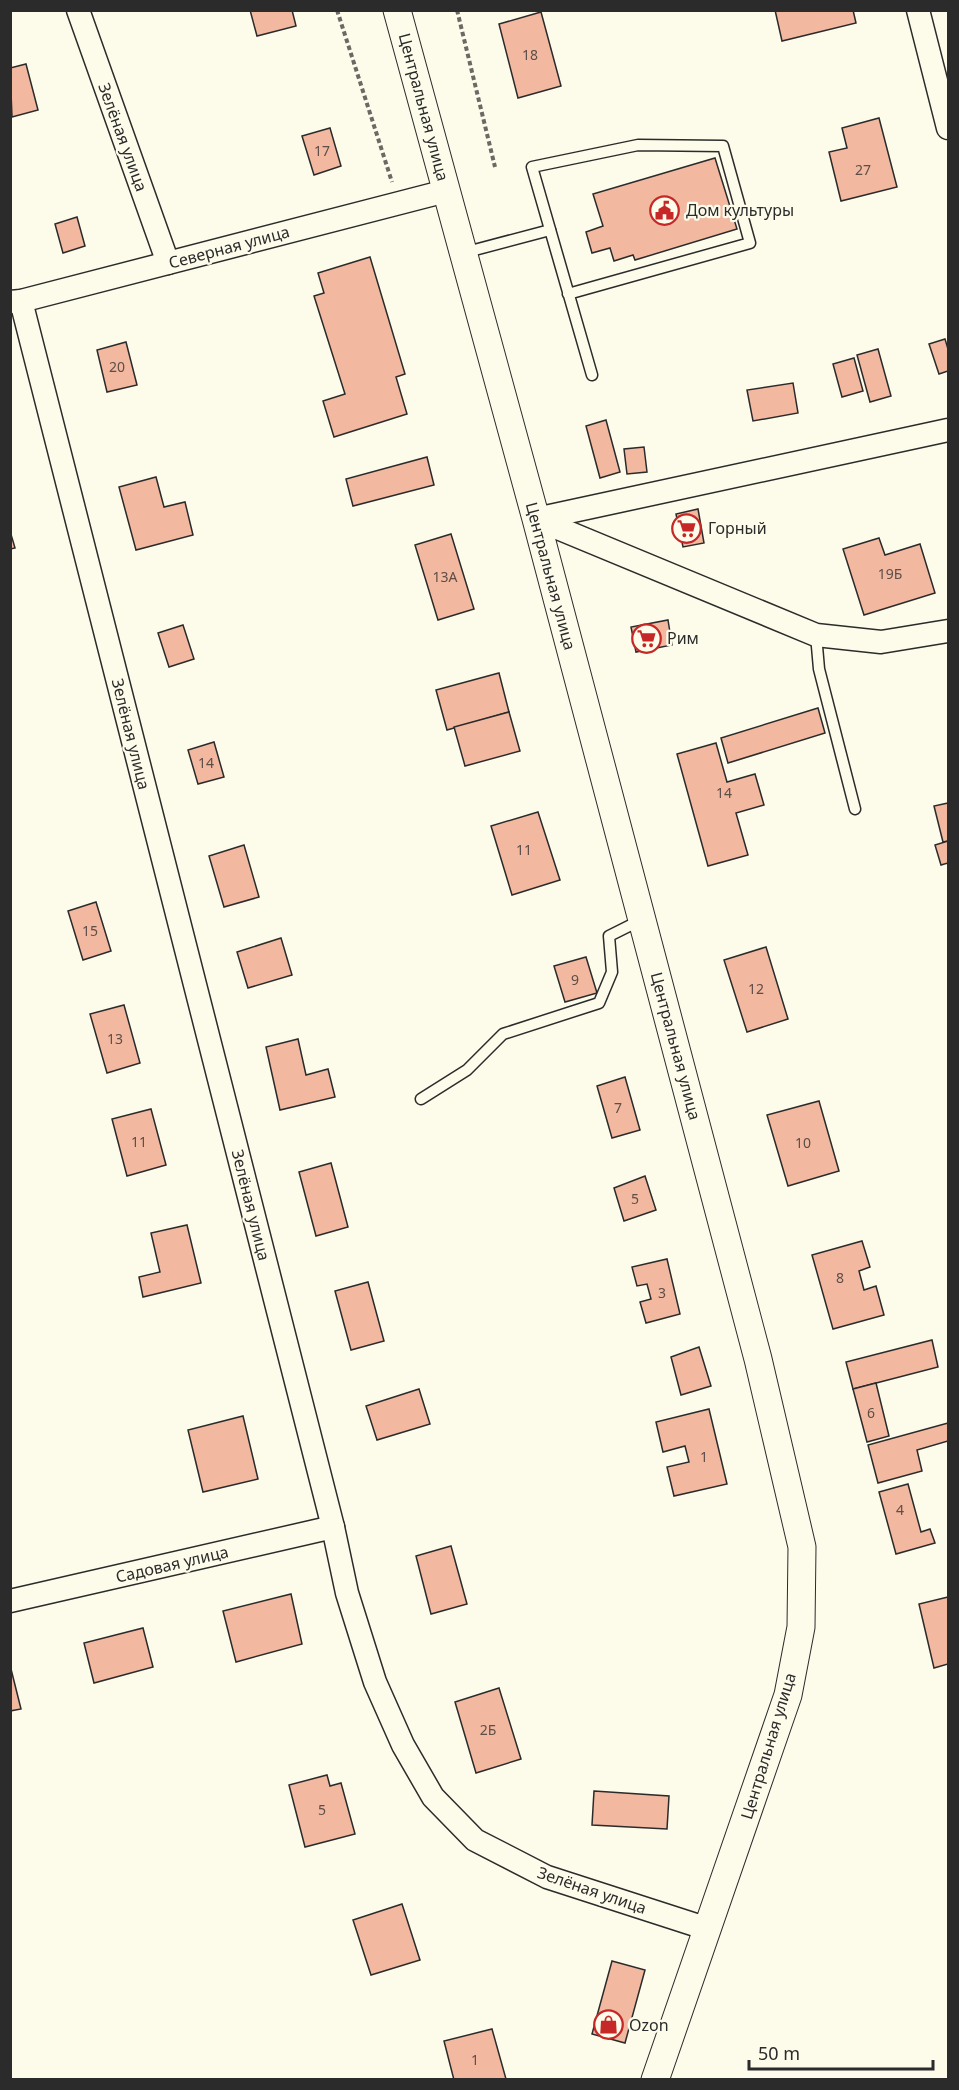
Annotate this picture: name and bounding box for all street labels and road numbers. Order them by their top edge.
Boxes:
street label: Центральная улица [394,31,454,183]
street label: Зелёная улица [93,80,153,194]
street label: Северная улица [166,220,292,274]
street label: Центральная улица [521,500,581,652]
street label: Зелёная улица [107,676,155,792]
street label: Центральная улица [646,970,706,1122]
street label: Зелёная улица [227,1147,275,1263]
street label: Садовая улица [113,1540,231,1588]
street label: Центральная улица [735,1670,801,1822]
street label: Зелёная улица [535,1861,649,1919]

